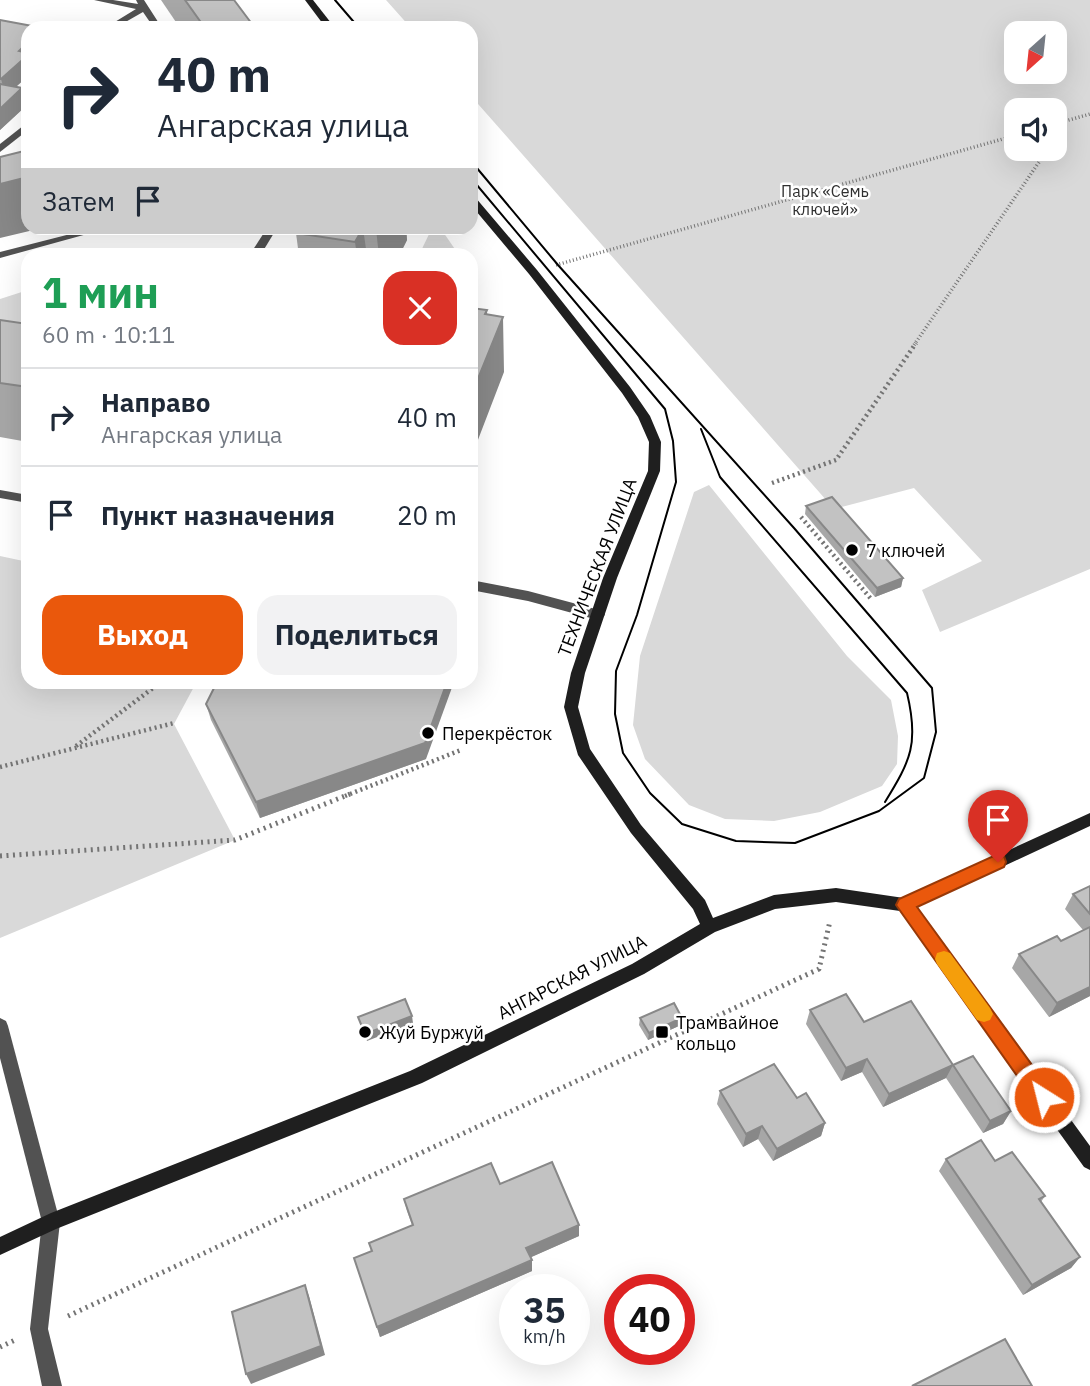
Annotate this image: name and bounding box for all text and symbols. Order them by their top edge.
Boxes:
north arrow [1004,21,1068,84]
map controls [1004,21,1067,161]
text: 40 m [157,42,271,105]
icon: right [42,49,133,140]
button: sound [1004,98,1067,161]
text: Ангарская улица [157,104,409,146]
park label: Парк «Семь ключей» [781,181,869,219]
icon: arrive [129,182,167,220]
text: Затем [42,184,115,218]
text: 1 мин [42,265,159,320]
button: close [383,271,457,345]
text: 60 m · 10:11 [42,319,175,349]
text: Направо [101,385,210,419]
icon: right [42,398,80,436]
text: 40 m [397,400,457,434]
text: Ангарская улица [101,419,282,449]
street label: ТЕХНИЧЕСКАЯ УЛИЦА [552,474,642,659]
icon: arrive [42,496,80,534]
text: Пункт назначения [101,498,335,532]
text: 20 m [397,498,457,532]
place label: 7 ключей [866,539,945,562]
marker: 7 ключей [844,542,860,558]
button: Выход [42,595,243,675]
button: Поделиться [257,595,457,675]
place label: Перекрёсток [442,722,552,745]
marker: Перекрёсток [420,725,436,741]
pin [968,790,1028,862]
icon: arrive [979,801,1017,839]
street label: АНГАРСКАЯ УЛИЦА [494,929,651,1025]
place label: Трамвайное кольцо [676,1011,779,1055]
place label: Жуй Буржуй [379,1021,484,1044]
marker: Жуй Буржуй [357,1024,373,1040]
marker: Трамвайное кольцо [654,1024,670,1040]
position arrow [1007,1060,1081,1134]
speed limit sign: 40 [604,1274,695,1365]
text: 35 [523,1287,566,1333]
text: km/h [523,1325,566,1348]

